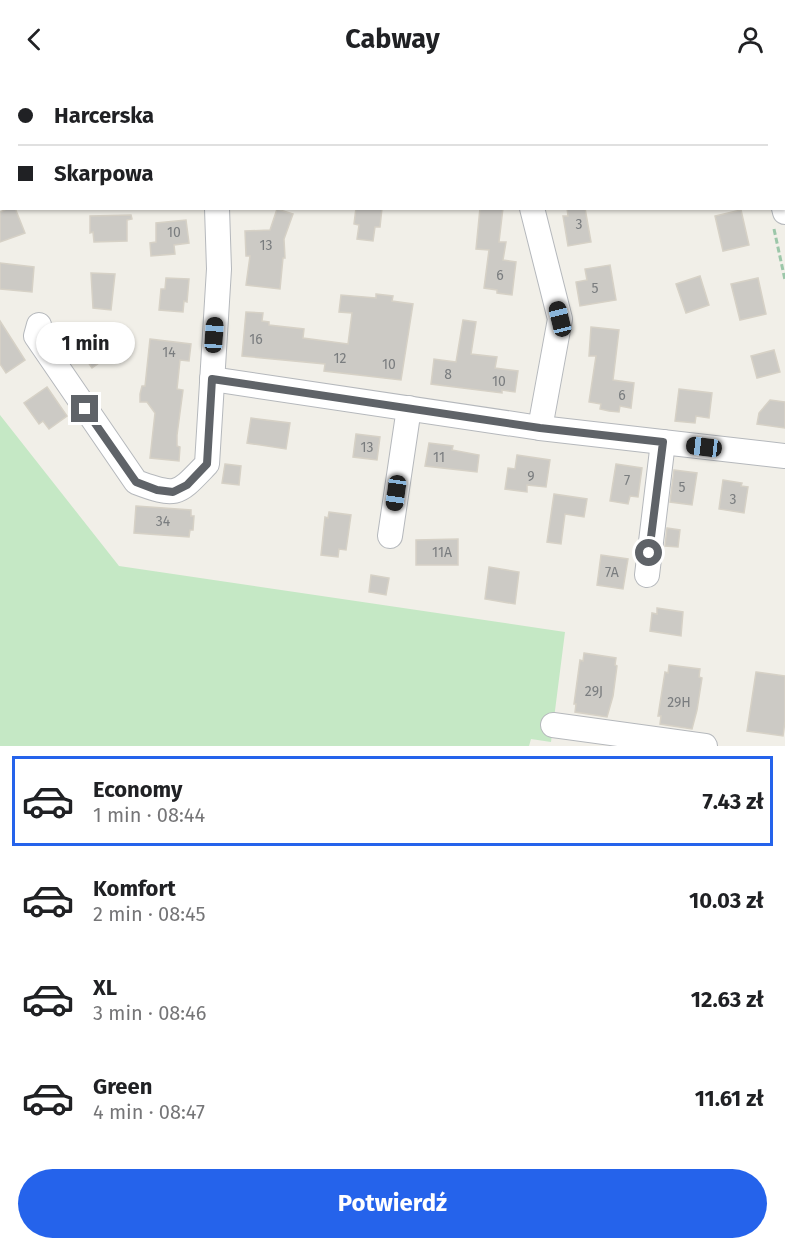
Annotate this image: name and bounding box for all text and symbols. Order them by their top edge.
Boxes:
icon: back [18,23,51,56]
text: Cabway [345,23,440,55]
icon: person [734,23,767,56]
text: Harcerska [54,102,154,129]
text: Skarpowa [54,160,153,187]
house number: 3 [576,216,583,233]
house number: 10 [167,224,181,241]
house number: 13 [259,237,273,254]
house number: 6 [496,267,504,284]
house number: 5 [591,280,599,297]
car [547,299,573,339]
car [204,316,224,354]
callout: 1 min [36,322,134,364]
text: 1 min [61,331,110,355]
house number: 16 [249,331,263,348]
house number: 14 [162,344,176,361]
house number: 12 [334,350,347,367]
house number: 10 [382,356,396,373]
house number: 8 [444,366,452,383]
house number: 10 [492,373,506,390]
house number: 6 [618,387,626,404]
route end [71,395,98,422]
car [685,436,723,458]
house number: 13 [360,439,374,456]
house number: 11 [433,449,445,466]
house number: 9 [527,468,535,485]
house number: 7 [624,472,630,489]
car [385,474,407,512]
house number: 5 [678,479,686,496]
house number: 3 [730,491,737,508]
house number: 34 [156,513,171,530]
route start [635,539,662,566]
house number: 11A [432,544,452,561]
house number: 7A [605,564,619,581]
house number: 29J [585,683,603,700]
house number: 29H [667,694,691,711]
icon: car [21,774,75,828]
text: Economy [93,776,182,803]
text: 7.43 zł [702,788,764,815]
text: 1 min · 08:44 [93,803,205,827]
icon: car [21,873,75,927]
text: Komfort [93,875,176,902]
text: 10.03 zł [689,887,764,914]
text: 2 min · 08:45 [93,902,205,926]
icon: car [21,972,75,1026]
text: XL [93,974,117,1001]
text: 12.63 zł [691,986,764,1013]
text: 3 min · 08:46 [93,1001,206,1025]
icon: car [21,1071,75,1125]
text: Green [93,1073,152,1100]
text: 11.61 zł [695,1085,764,1112]
text: 4 min · 08:47 [93,1100,205,1124]
button: Potwierdź [18,1169,767,1238]

